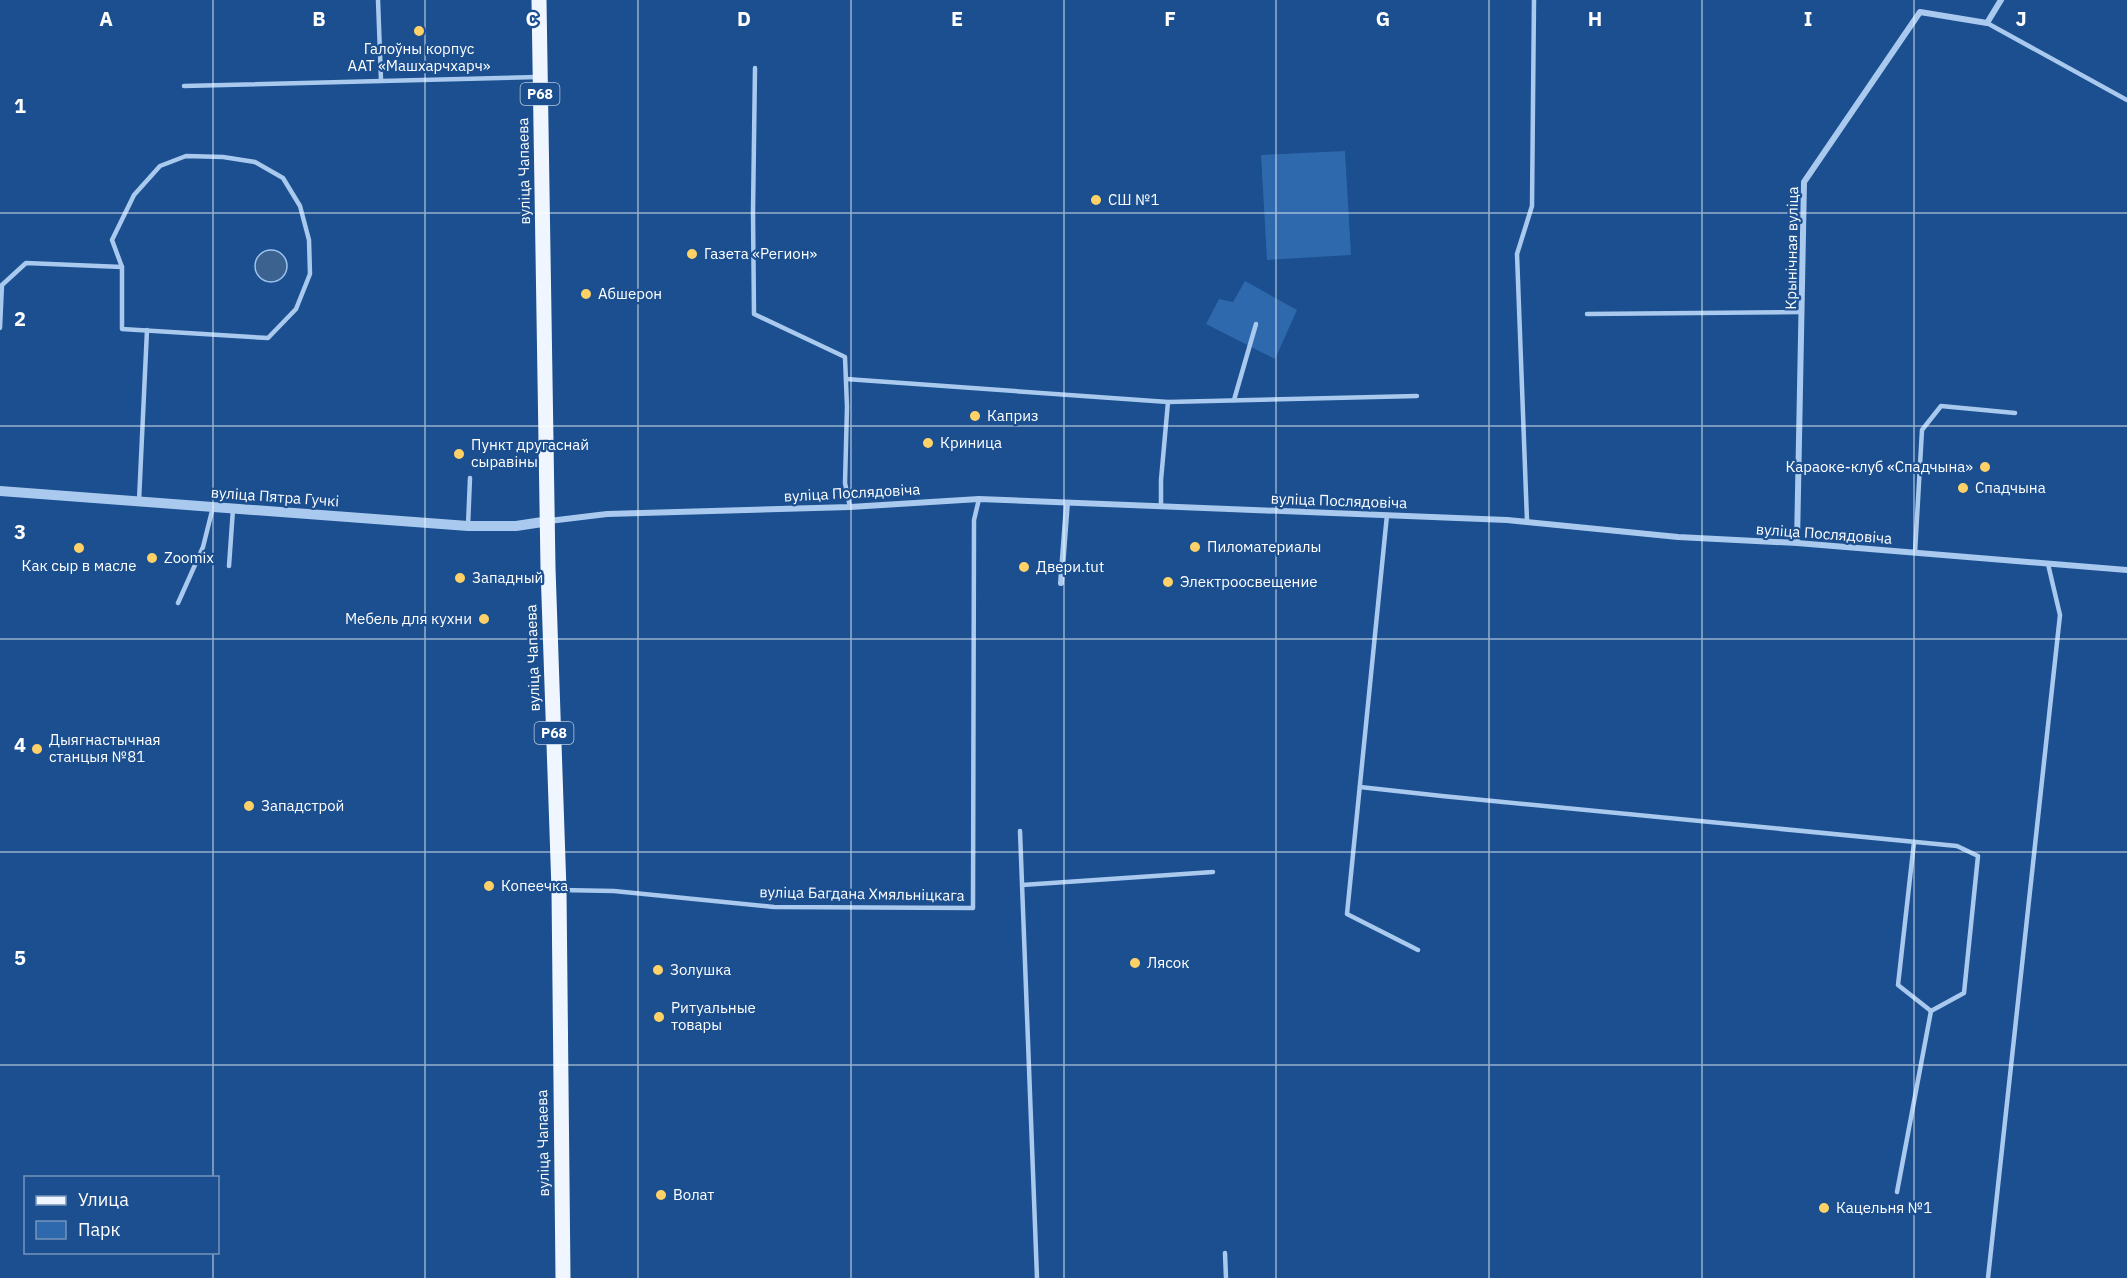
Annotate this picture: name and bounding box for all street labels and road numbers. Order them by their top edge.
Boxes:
road number: Р68 [520,83,560,105]
street label: вуліца Чапаева [513,117,534,225]
street label: Крынічная вуліца [1781,186,1802,310]
street label: вуліца Послядовіча [783,479,921,506]
street label: вуліца Пятра Гучкі [210,483,340,510]
street label: вуліца Послядовіча [1270,489,1408,512]
street label: вуліца Послядовіча [1755,519,1893,548]
street label: вуліца Чапаева [521,604,544,712]
road number: Р68 [534,722,574,744]
street label: вуліца Багдана Хмяльніцкага [759,882,965,905]
street label: вуліца Чапаева [532,1089,553,1197]

